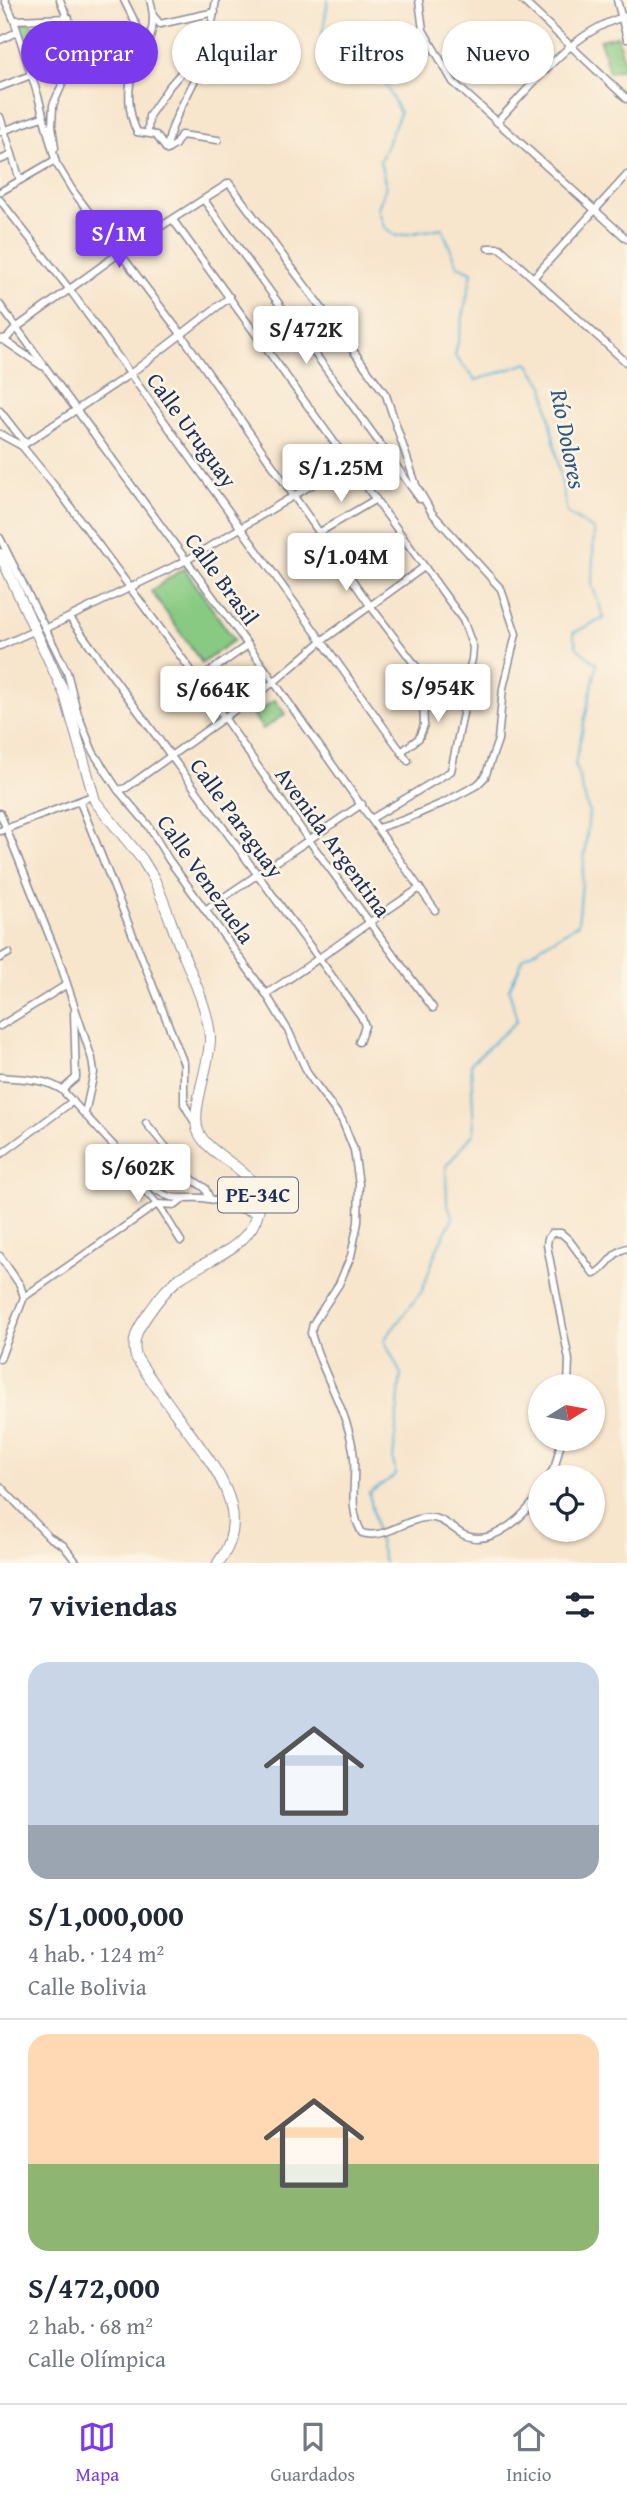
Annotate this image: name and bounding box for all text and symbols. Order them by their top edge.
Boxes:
chip: Comprar [21,21,158,84]
chip: Alquilar [172,21,301,84]
chip: Filtros [315,21,428,84]
chip: Nuevo [442,21,554,84]
pin: S/1M [78,210,160,270]
text: S/1M [92,216,146,249]
pin: S/472K [249,306,363,366]
text: S/472K [269,312,343,345]
street label: Calle Uruguay [139,365,246,495]
water label: Río Dolores [542,385,595,492]
pin: S/1.25M [276,444,406,504]
text: S/1.25M [298,450,384,483]
street label: Calle Brasil [178,526,267,632]
pin: S/1.04M [281,534,411,593]
text: S/1.04M [303,539,389,572]
pin: S/954K [381,664,495,724]
pin: S/664K [156,666,270,726]
text: S/954K [401,670,475,703]
text: S/664K [176,672,250,705]
street label: Calle Paraguay [182,751,293,885]
street label: Avenida Argentina [267,760,399,924]
street label: Calle Venezuela [150,807,263,950]
pin: S/602K [81,1144,195,1204]
text: S/602K [101,1150,175,1183]
road number: PE-34C [218,1178,298,1212]
north arrow [528,1374,606,1451]
map controls [528,1374,605,1542]
button: locate [528,1465,605,1542]
text: 7 viviendas [28,1583,177,1627]
icon: filters [561,1586,599,1624]
icon: home [251,1708,377,1834]
text: S/1,000,000 [28,1893,184,1937]
text: 4 hab. · 124 m² [28,1937,164,1970]
text: Calle Bolivia [28,1970,147,2003]
icon: home [251,2080,377,2206]
text: S/472,000 [28,2265,160,2309]
text: 2 hab. · 68 m² [28,2309,153,2342]
text: Calle Olímpica [28,2342,166,2375]
tab: Mapa [76,2418,119,2488]
tab: Guardados [270,2418,355,2488]
tab: Inicio [506,2418,551,2488]

